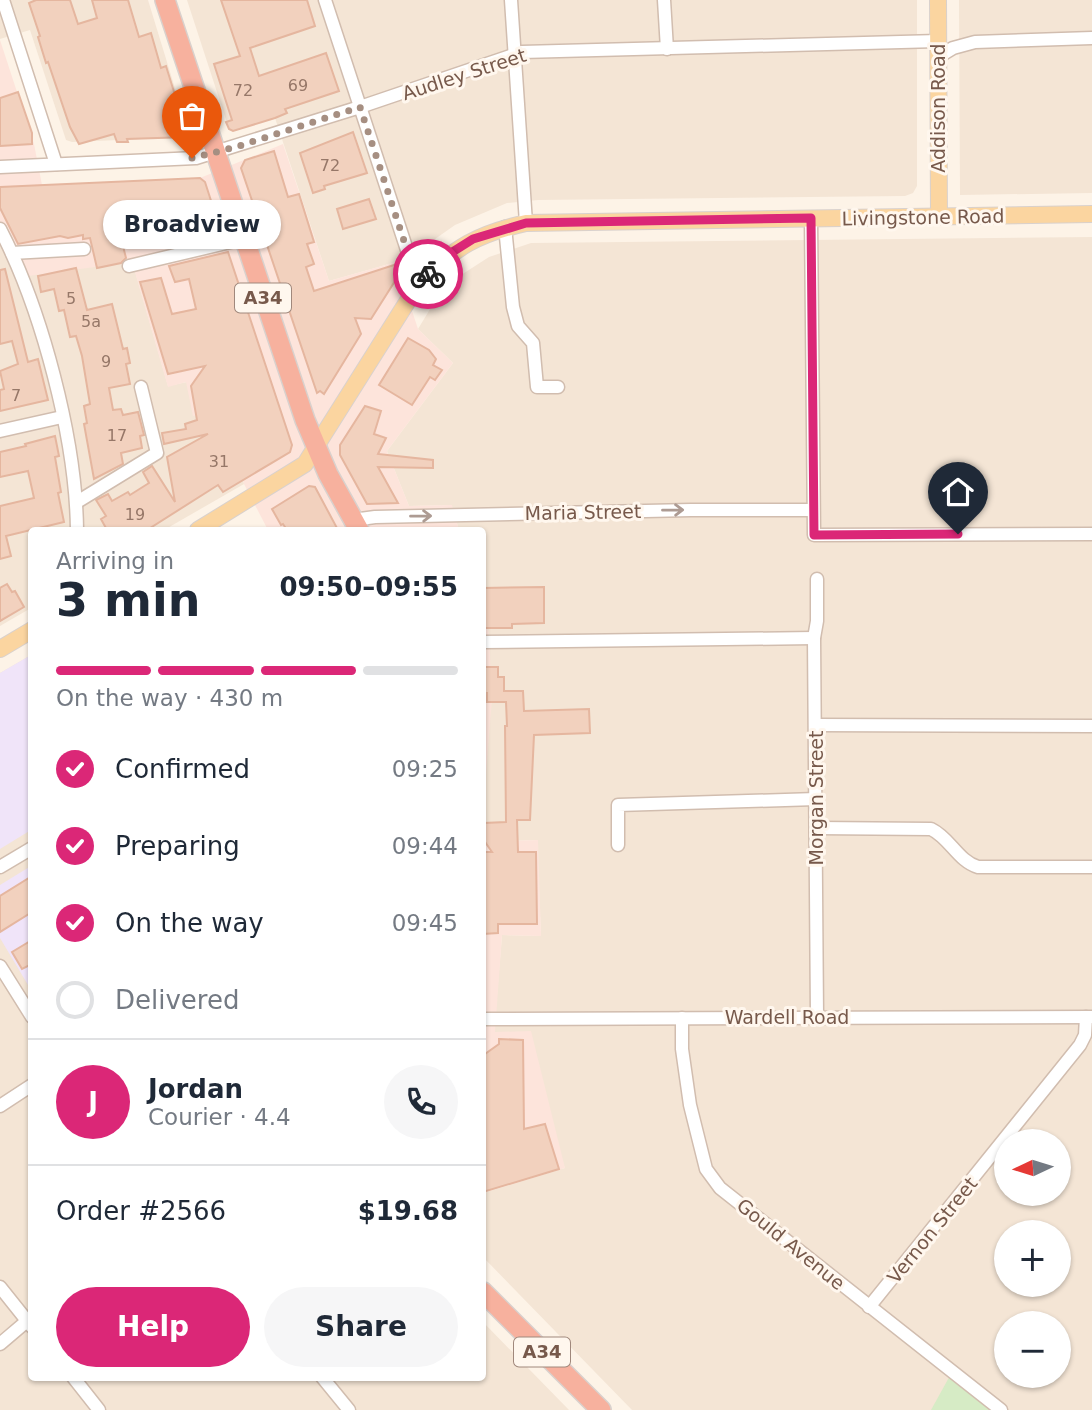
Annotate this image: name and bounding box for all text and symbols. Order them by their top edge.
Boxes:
street label: Addison Road [927,43,949,173]
street label: Audley Street [399,44,529,104]
house number: 69 [288,76,308,95]
house number: 72 [233,81,253,100]
pin [162,86,222,158]
icon: bag [173,97,211,135]
house number: 72 [320,156,340,175]
callout: Broadview [103,200,281,249]
street label: Livingstone Road [841,205,1005,229]
text: Broadview [124,211,260,237]
courier [393,239,463,309]
icon: bike [409,255,447,293]
road number: A34 [235,284,291,312]
house number: 5 [66,289,76,308]
house number: 5a [81,312,101,331]
house number: 9 [101,352,111,371]
house number: 7 [11,386,21,405]
house number: 17 [107,426,127,445]
house number: 31 [209,452,229,471]
pin [928,462,988,534]
icon: home [939,473,977,511]
street label: Maria Street [525,500,641,524]
one-way arrow [661,503,684,517]
house number: 19 [125,505,145,524]
one-way arrow [409,509,432,522]
text: Arriving in [56,548,174,574]
text: 09:50–09:55 [279,572,458,602]
text: 3 min [56,573,200,627]
text: On the way · 430 m [56,685,283,711]
street label: Morgan Street [805,730,827,866]
icon: check [56,750,94,788]
text: Confirmed [115,754,250,784]
text: 09:25 [392,756,458,782]
icon: check [56,827,94,865]
text: Preparing [115,831,240,861]
text: 09:44 [392,833,458,859]
icon: check [56,904,94,942]
text: On the way [115,908,264,938]
text: 09:45 [392,910,458,936]
text: Delivered [115,985,239,1015]
street label: Wardell Road [725,1006,849,1028]
button: phone [384,1065,458,1139]
text: Jordan [148,1074,243,1104]
text: J [88,1087,98,1117]
text: Courier · 4.4 [148,1104,291,1130]
north arrow [994,1129,1071,1206]
map controls [994,1129,1071,1388]
street label: Vernon Street [882,1172,982,1288]
street label: Gould Avenue [733,1194,849,1294]
text: Order #2566 [56,1196,226,1226]
text: $19.68 [358,1196,458,1226]
button: + [994,1220,1071,1297]
button: Help [56,1287,250,1367]
button: Share [264,1287,458,1367]
button: − [994,1311,1071,1388]
road number: A34 [514,1338,570,1366]

